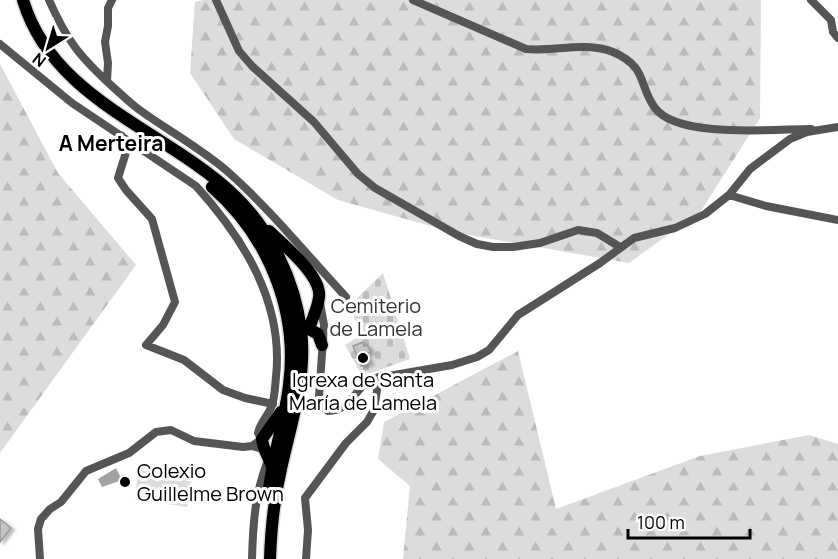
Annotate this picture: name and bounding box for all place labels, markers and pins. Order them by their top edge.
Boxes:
marker: Igrexa de Santa María de Lamela [356,351,370,365]
place label: Igrexa de Santa María de Lamela [289,366,437,416]
place label: Colexio Guillelme Brown [137,457,284,507]
marker: Colexio Guillelme Brown [118,475,132,489]

